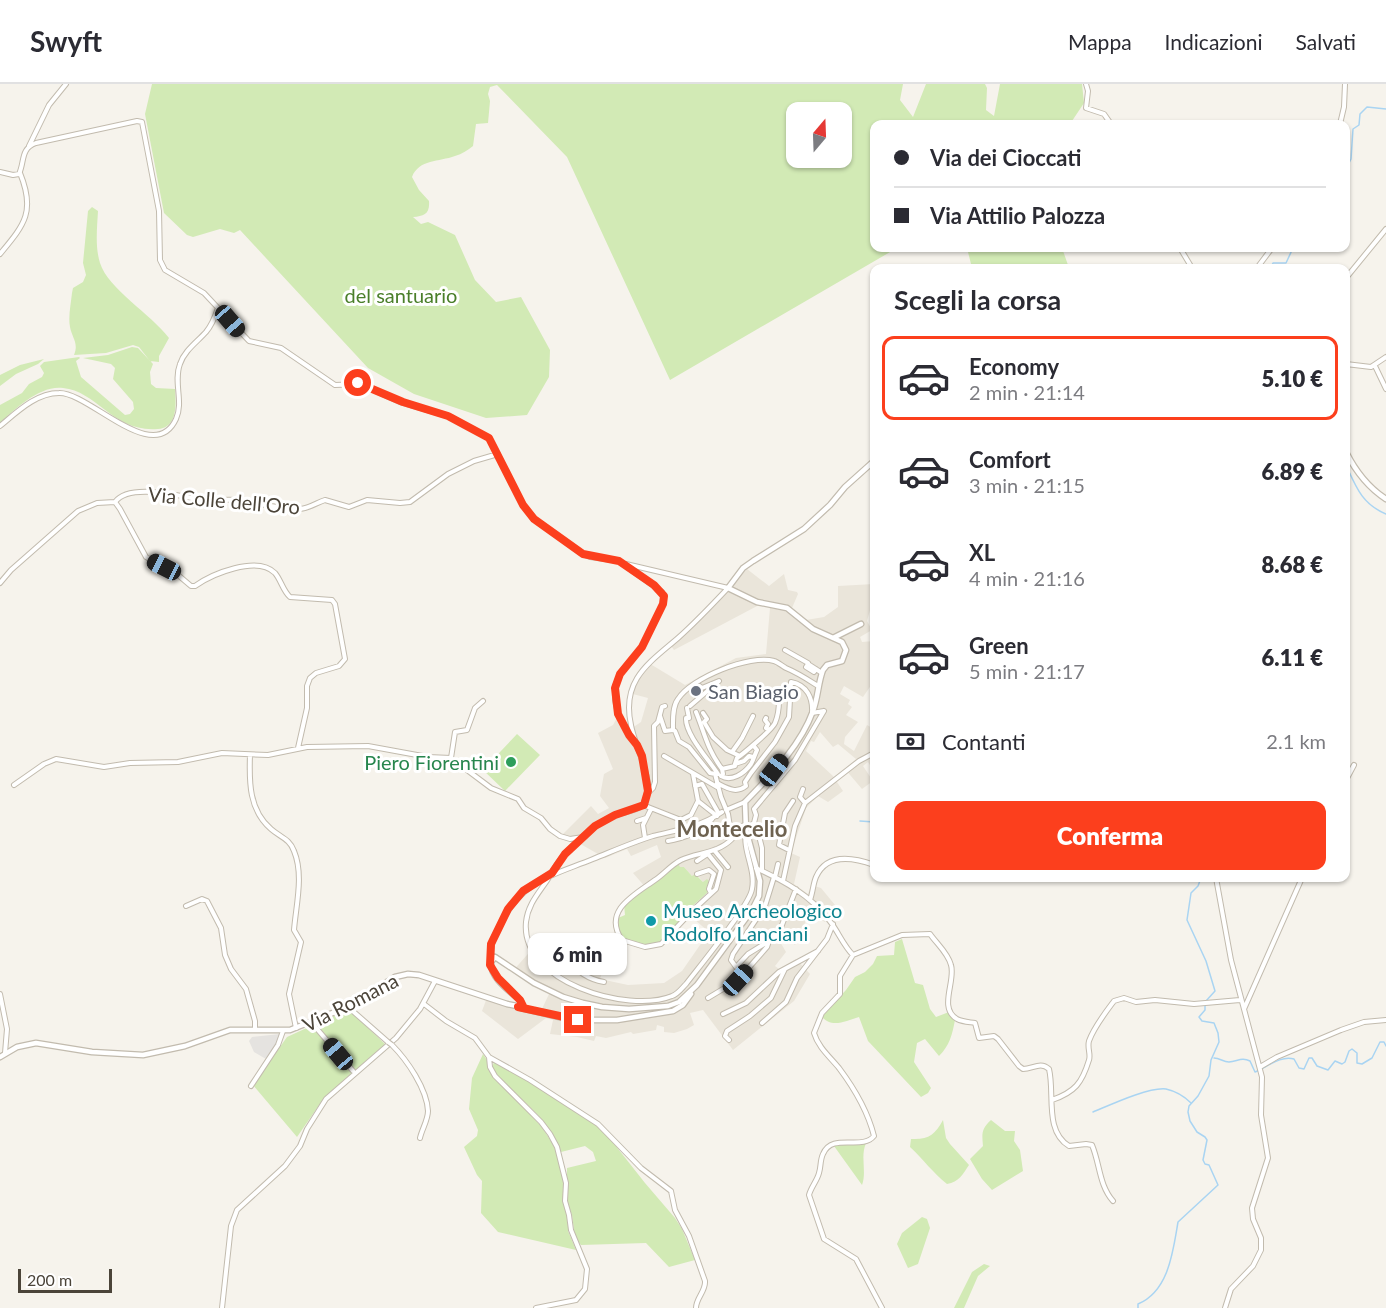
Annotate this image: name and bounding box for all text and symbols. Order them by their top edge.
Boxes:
text: Swyft [30,24,102,58]
text: Mappa [1068,29,1132,54]
text: Indicazioni [1165,29,1263,54]
text: Salvati [1296,29,1356,54]
north arrow [786,102,852,168]
map controls [786,102,852,168]
text: Via dei Cioccati [930,144,1082,171]
text: Via Attilio Palozza [930,202,1105,229]
park label: del santuario [345,283,457,307]
text: Scegli la corsa [894,283,1061,316]
car [211,302,249,340]
icon: car [897,351,951,405]
text: Economy [969,353,1059,380]
text: 5.10 € [1262,365,1323,392]
route start [344,369,371,396]
text: 2 min · 21:14 [969,380,1085,404]
icon: car [897,444,951,498]
text: Comfort [969,446,1051,473]
text: 6.89 € [1262,458,1323,485]
text: 3 min · 21:15 [969,473,1085,497]
street label: Via Colle dell'Oro [147,481,301,519]
icon: car [897,537,951,591]
text: XL [969,539,995,566]
car [144,551,184,583]
text: 8.68 € [1262,551,1323,578]
text: 4 min · 21:16 [969,566,1085,590]
icon: car [897,630,951,684]
text: Green [969,632,1029,659]
text: 6.11 € [1262,644,1323,671]
text: 5 min · 21:17 [969,659,1085,683]
place label: San Biagio [708,679,799,703]
marker: San Biagio [689,684,703,698]
icon: cash [894,725,927,758]
text: Contanti [942,728,1026,755]
text: 2.1 km [1266,729,1326,753]
place label: Piero Fiorentini [364,750,499,774]
car [756,750,792,790]
marker: Piero Fiorentini [504,755,518,769]
button: Conferma [894,801,1326,870]
district label: Montecelio [676,815,788,842]
place label: Museo Archeologico Rodolfo Lanciani [663,898,842,945]
marker: Museo Archeologico Rodolfo Lanciani [644,914,658,928]
callout: 6 min [528,933,628,975]
text: 6 min [553,942,602,966]
car [719,961,757,999]
street label: Via Romana [298,968,402,1036]
route end [564,1006,591,1033]
car [320,1034,356,1074]
scale bar [18,1266,112,1294]
text: 200 m [27,1270,72,1289]

